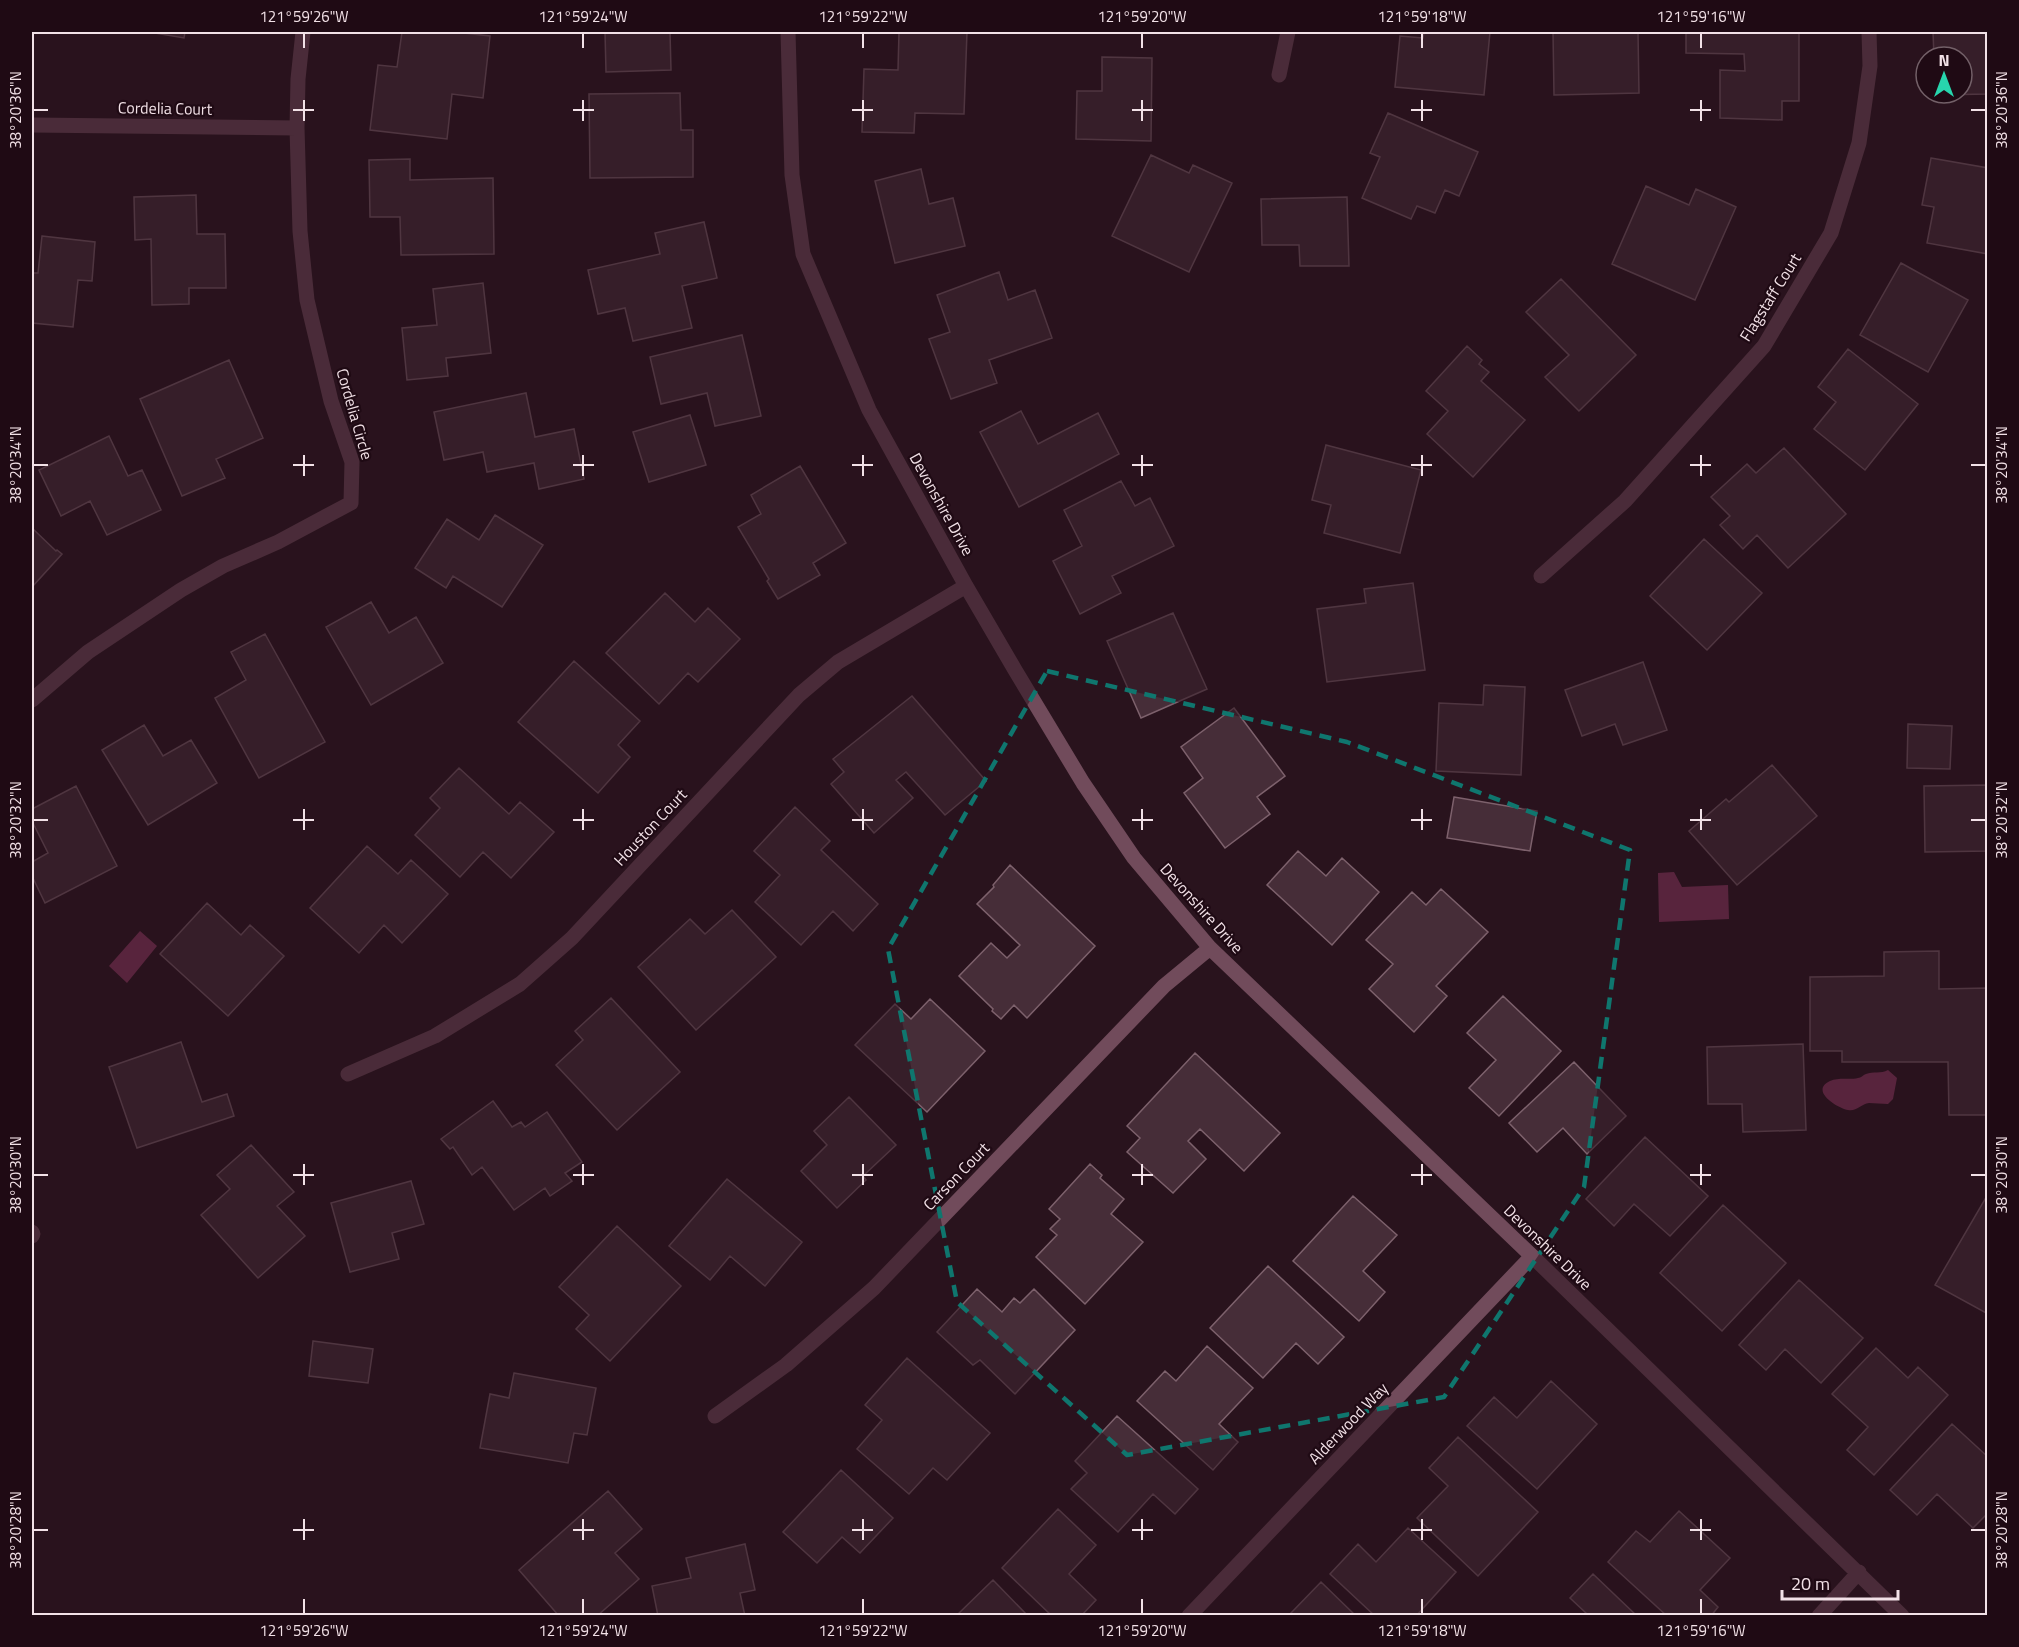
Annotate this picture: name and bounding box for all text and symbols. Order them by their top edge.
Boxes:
text: 121°59'26"W [259,5,349,28]
text: 121°59'24"W [538,5,628,28]
text: 121°59'22"W [818,5,908,28]
text: 121°59'20"W [1097,5,1187,28]
text: 121°59'18"W [1377,5,1467,28]
text: 121°59'16"W [1656,5,1746,28]
north arrow [1914,45,1974,105]
text: N [1938,48,1950,72]
text: 38°20'36"N [4,71,27,149]
text: 38°20'36"N [1990,71,2013,149]
street label: Cordelia Court [118,95,213,121]
street label: Flagstaff Court [1733,248,1807,346]
street label: Cordelia Circle [331,366,379,462]
text: 38°20'34"N [4,426,27,504]
text: 38°20'34"N [1990,426,2013,504]
street label: Devonshire Drive [904,448,980,560]
text: 38°20'32"N [4,781,27,859]
text: 38°20'32"N [1990,781,2013,859]
street label: Houston Court [608,783,692,871]
street label: Devonshire Drive [1155,857,1249,959]
text: 38°20'30"N [4,1136,27,1214]
street label: Carson Court [917,1136,995,1216]
text: 38°20'30"N [1990,1136,2013,1214]
street label: Devonshire Drive [1499,1199,1597,1295]
street label: Alderwood Way [1303,1376,1394,1469]
text: 38°20'28"N [4,1491,27,1569]
text: 38°20'28"N [1990,1491,2013,1569]
scale bar [1782,1563,1898,1601]
text: 20 m [1791,1570,1830,1597]
text: 121°59'26"W [259,1619,349,1642]
text: 121°59'24"W [538,1619,628,1642]
text: 121°59'22"W [818,1619,908,1642]
text: 121°59'20"W [1097,1619,1187,1642]
text: 121°59'18"W [1377,1619,1467,1642]
text: 121°59'16"W [1656,1619,1746,1642]

